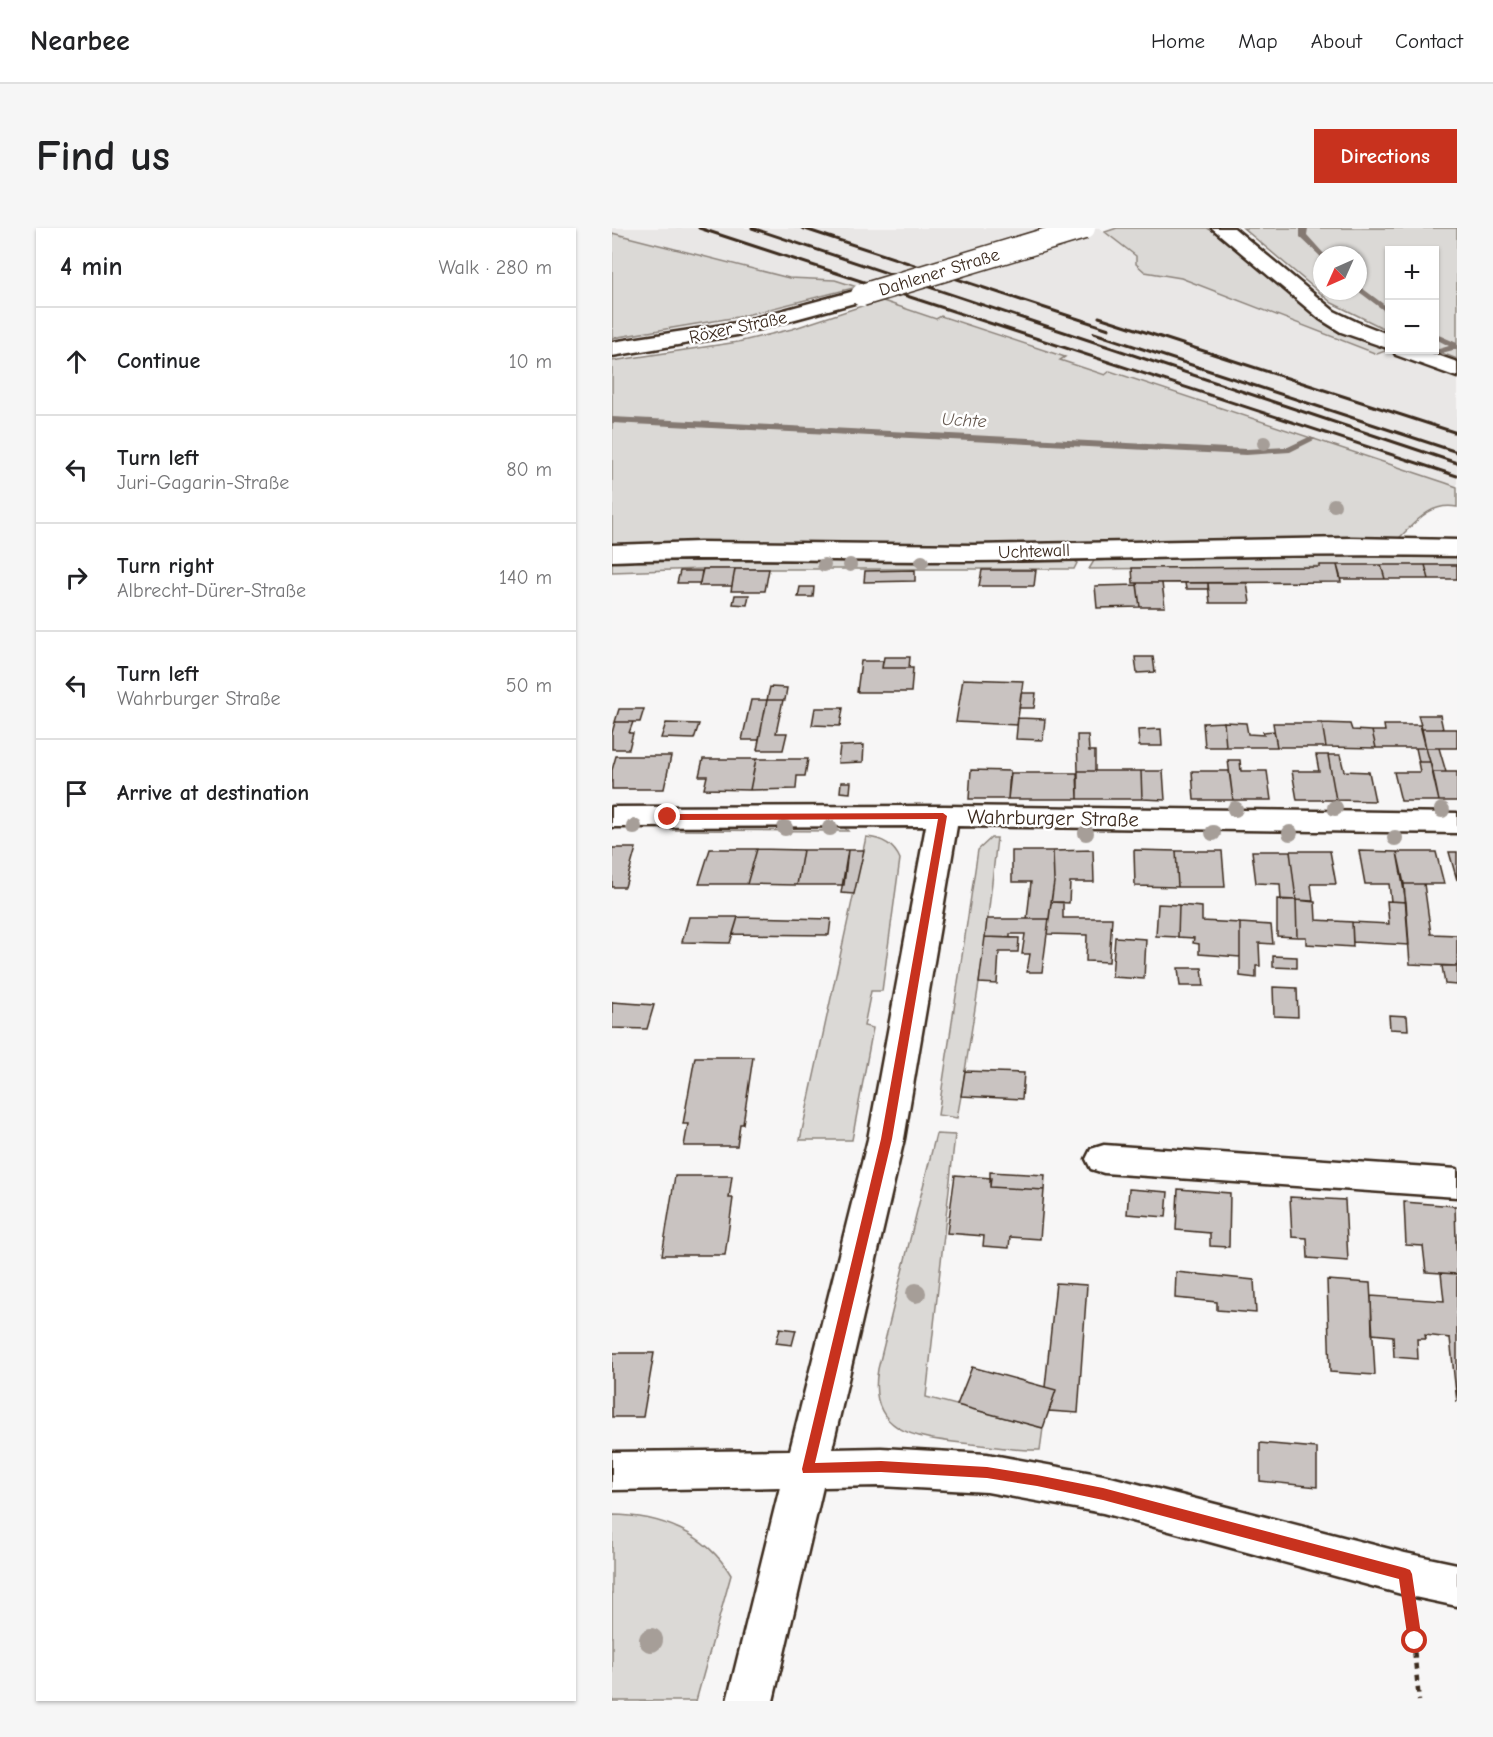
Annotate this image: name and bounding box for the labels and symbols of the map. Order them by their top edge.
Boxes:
street label: Dahlener Straße [876,244,1002,301]
north arrow [1313,246,1367,300]
street label: Röxer Straße [687,307,789,348]
water label: Uchte [941,409,987,432]
street label: Uchtewall [998,540,1070,563]
route end [654,803,680,829]
street label: Wahrburger Straße [967,805,1139,831]
route start [1401,1627,1427,1653]

